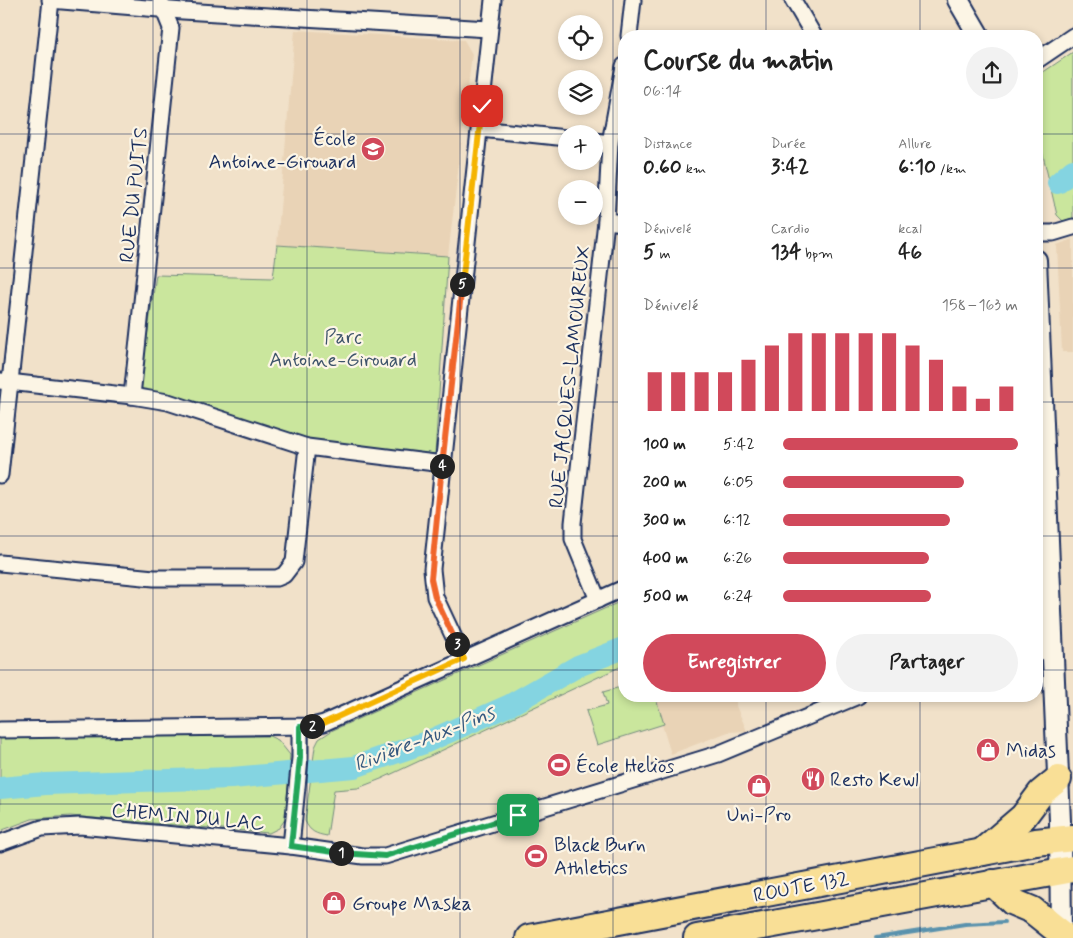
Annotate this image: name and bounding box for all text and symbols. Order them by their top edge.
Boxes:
map controls [558,15,603,225]
button: locate [558,15,603,60]
text: Course du matin [643,43,833,80]
button: share [966,47,1018,99]
button: layers [558,70,603,115]
text: 06:14 [643,81,682,102]
pin [461,85,503,127]
icon: check [468,92,496,120]
button: + [558,125,603,170]
street label: RUE DU PUITS [114,126,155,264]
place label: École Antoine-Girouard [209,126,356,176]
text: Distance [643,135,692,153]
text: Durée [771,135,806,153]
text: Allure [898,135,932,153]
school or university icon: École Antoine-Girouard [360,136,386,162]
text: 0.60 [643,153,682,181]
text: 3:42 [771,153,809,181]
text: 6:10 [898,153,936,181]
text: km [682,160,706,178]
text: /km [936,160,966,178]
button: − [558,180,603,225]
text: Dénivelé [643,220,691,238]
text: Cardio [771,220,809,238]
text: kcal [898,220,922,238]
text: 5 [643,238,656,266]
text: 134 [771,238,801,266]
text: 46 [898,238,922,266]
street label: RUE JACQUES-LAMOUREUX [543,245,598,510]
text: m [656,245,671,263]
text: bpm [801,245,833,263]
pin: 5 [450,272,474,296]
text: 5 [458,275,467,293]
text: Dénivelé [643,295,698,316]
text: 158–163 m [942,295,1018,316]
park label: Parc Antoine-Girouard [269,324,417,374]
text: 100 m [643,434,686,455]
text: 5:42 [723,434,755,455]
pin: 4 [430,454,454,478]
text: 4 [438,457,447,475]
text: 200 m [643,472,687,493]
text: 6:05 [723,472,753,493]
text: 300 m [643,510,686,531]
text: 6:12 [723,510,751,531]
text: 400 m [643,548,688,569]
text: 6:26 [723,548,752,569]
text: 500 m [643,586,688,607]
text: 6:24 [723,586,753,607]
pin: 3 [444,632,470,656]
button: Enregistrer [643,634,826,692]
button: Partager [836,634,1018,692]
text: 3 [454,635,461,653]
water label: Rivière-Aux-Pins [350,699,500,779]
pin: 2 [300,714,324,738]
text: 2 [309,717,316,735]
shop icon: Midas [975,737,1001,763]
place label: Midas [1006,738,1056,765]
sports icon: École Helios [546,752,572,778]
place label: École Helios [576,753,675,780]
restaurant icon: Resto Kewl [800,766,826,792]
place label: Resto Kewl [830,767,919,794]
shop icon: Uni-Pro [746,773,772,799]
pin [497,794,539,836]
street label: CHEMIN DU LAC [110,797,265,838]
icon: arrive [504,801,532,829]
place label: Uni-Pro [727,802,791,829]
place label: Black Burn Athletics [554,832,646,882]
pin: 1 [328,840,354,866]
sports icon: Black Burn Athletics [523,843,549,869]
text: 1 [338,844,345,862]
street label: ROUTE 132 [751,865,851,910]
shop icon: Groupe Maska [321,890,347,916]
place label: Groupe Maska [352,891,472,918]

